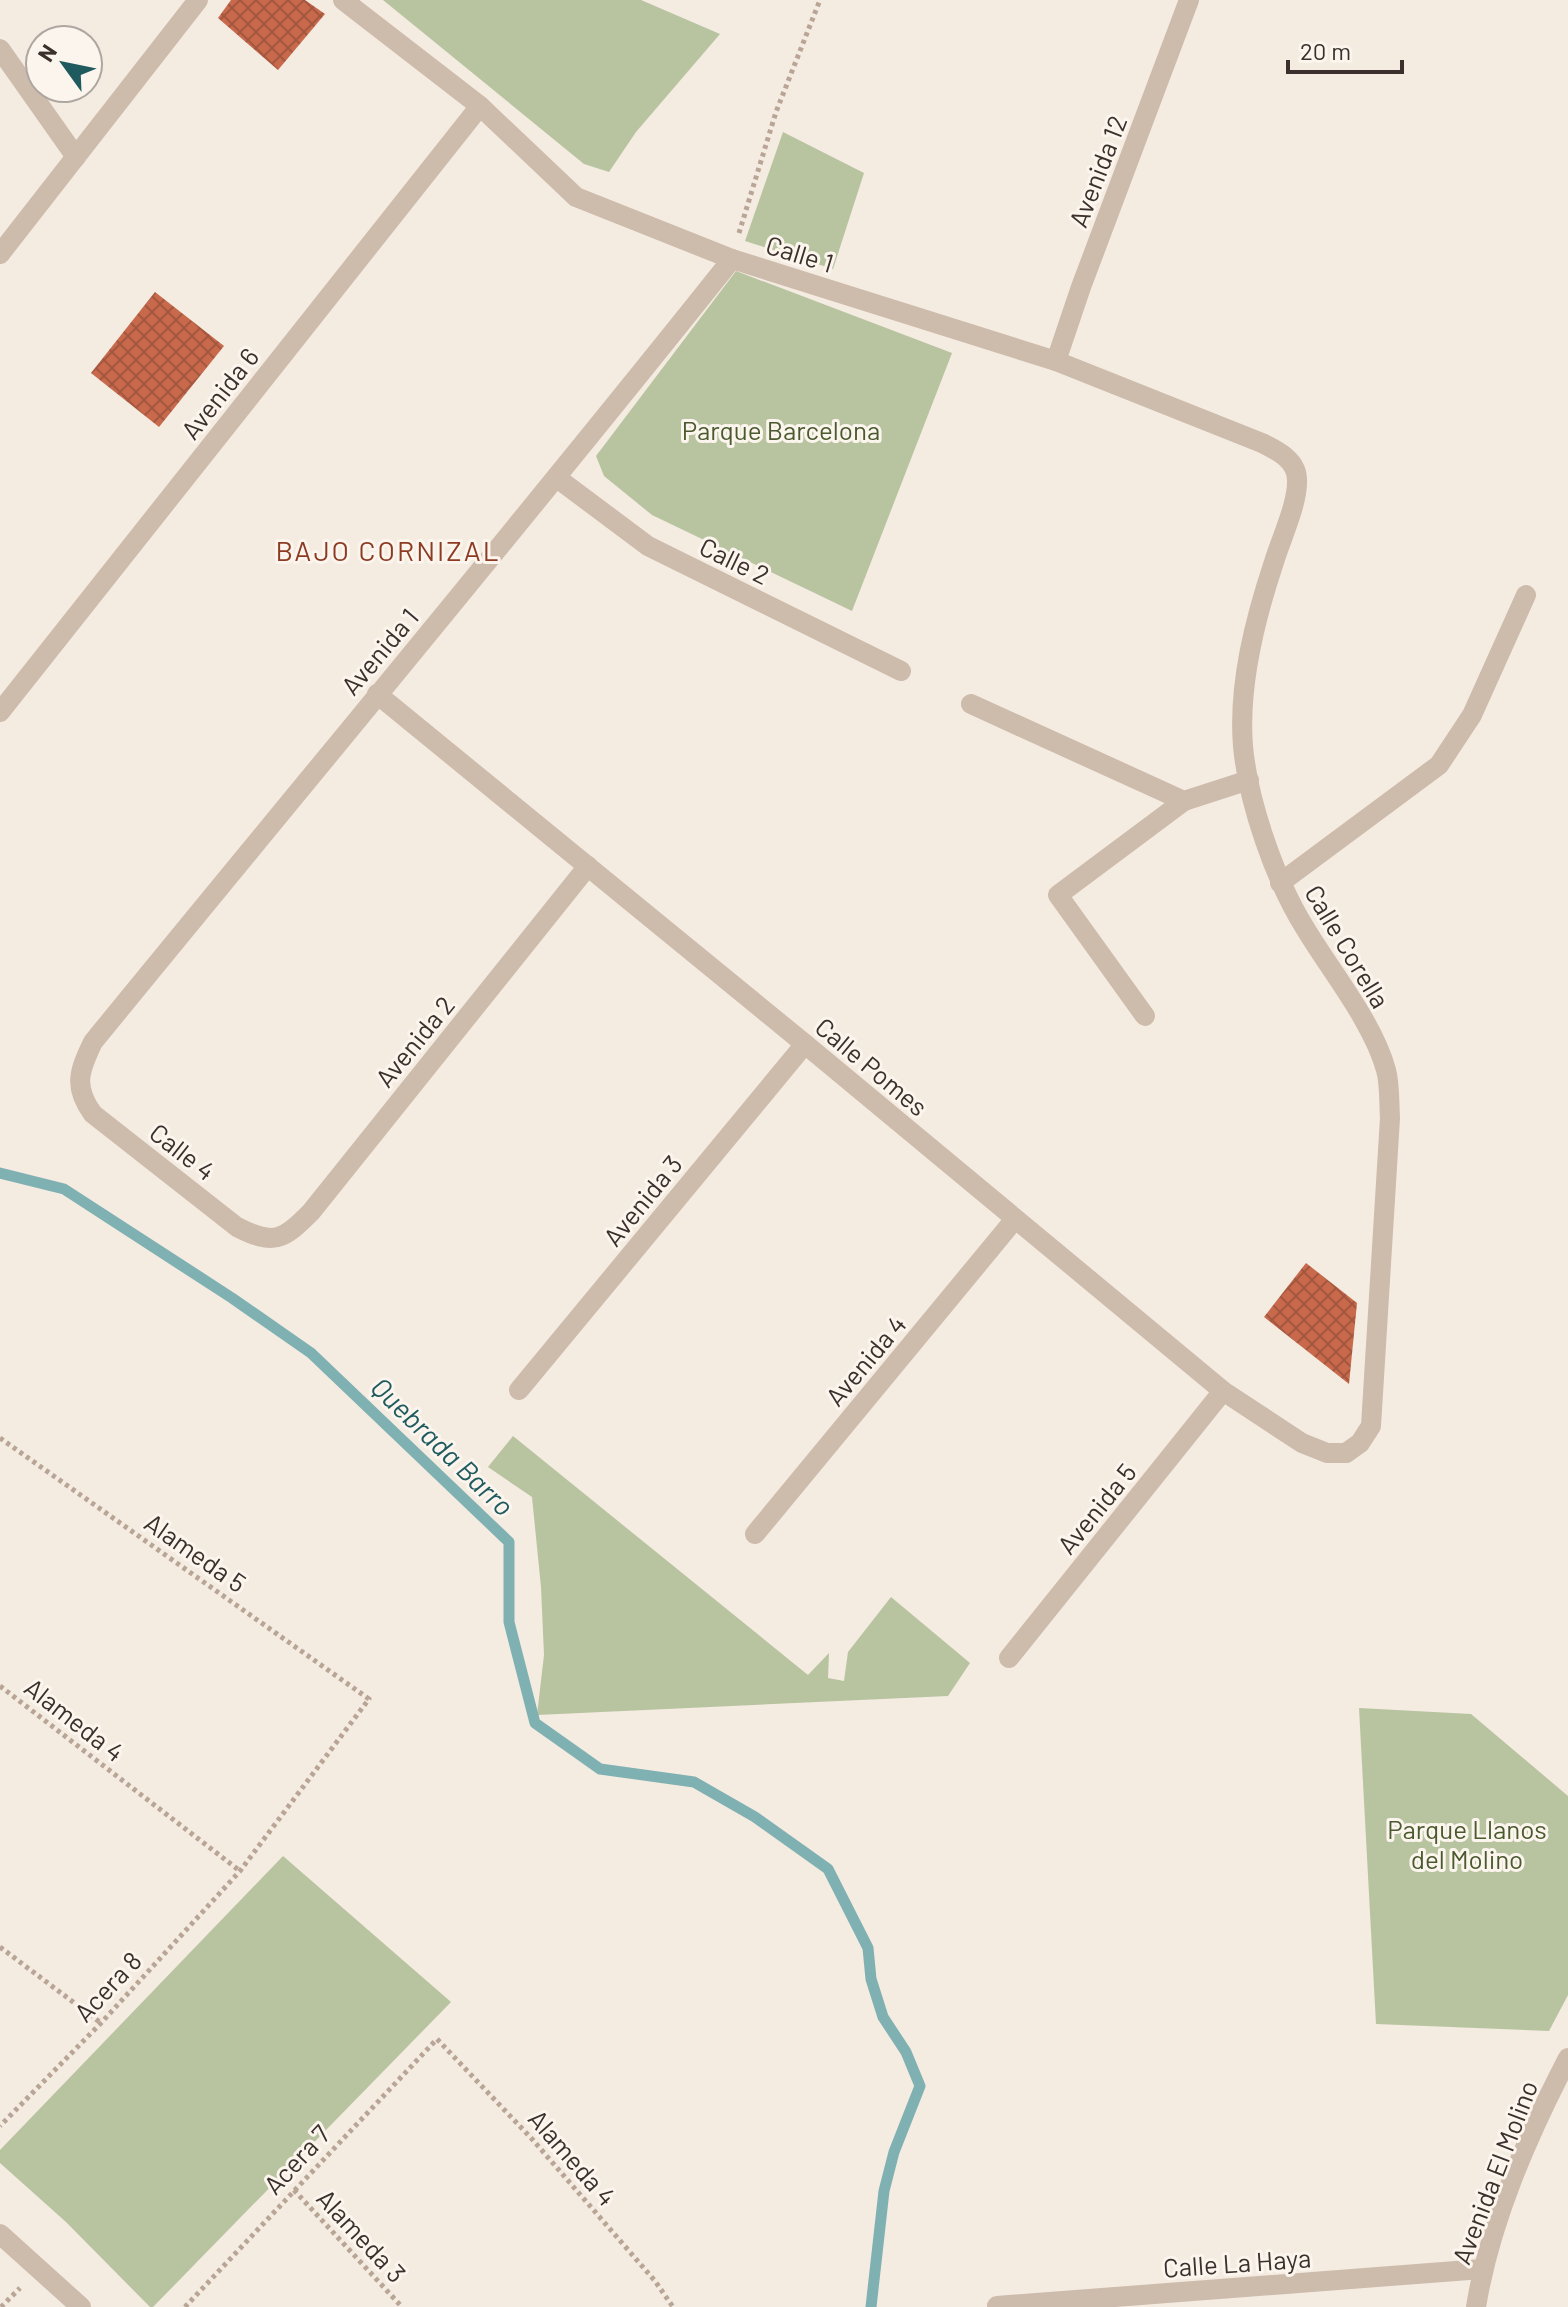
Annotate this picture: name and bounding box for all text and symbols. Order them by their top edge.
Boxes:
north arrow [24,24,104,104]
scale bar [1288,24,1402,74]
text: 20 m [1300,36,1351,65]
text: N [31,39,61,66]
street label: Avenida 12 [1062,111,1132,231]
street label: Calle 1 [762,228,838,278]
street label: Avenida 6 [174,341,264,445]
park label: Parque Barcelona [682,414,880,445]
street label: Calle 2 [695,530,775,590]
district label: BAJO CORNIZAL [275,533,501,567]
street label: Avenida 1 [334,601,424,701]
street label: Calle Corella [1299,879,1397,1013]
street label: Avenida 2 [368,989,460,1093]
street label: Calle Pomes [810,1010,934,1122]
street label: Calle 4 [144,1116,222,1186]
street label: Avenida 3 [596,1148,688,1252]
street label: Avenida 4 [818,1308,912,1412]
water label: Quebrada Barro [365,1370,521,1522]
street label: Avenida 5 [1050,1456,1142,1560]
street label: Alameda 5 [139,1506,253,1598]
street label: Alameda 4 [19,1671,131,1767]
park label: Parque Llanos del Molino [1387,1813,1547,1874]
street label: Acera 8 [67,1945,147,2027]
street label: Avenida El Molino [1445,2076,1543,2268]
street label: Alameda 4 [523,2103,623,2211]
street label: Acera 7 [256,2118,336,2200]
street label: Alameda 3 [311,2182,413,2288]
street label: Calle La Haya [1162,2241,1312,2283]

